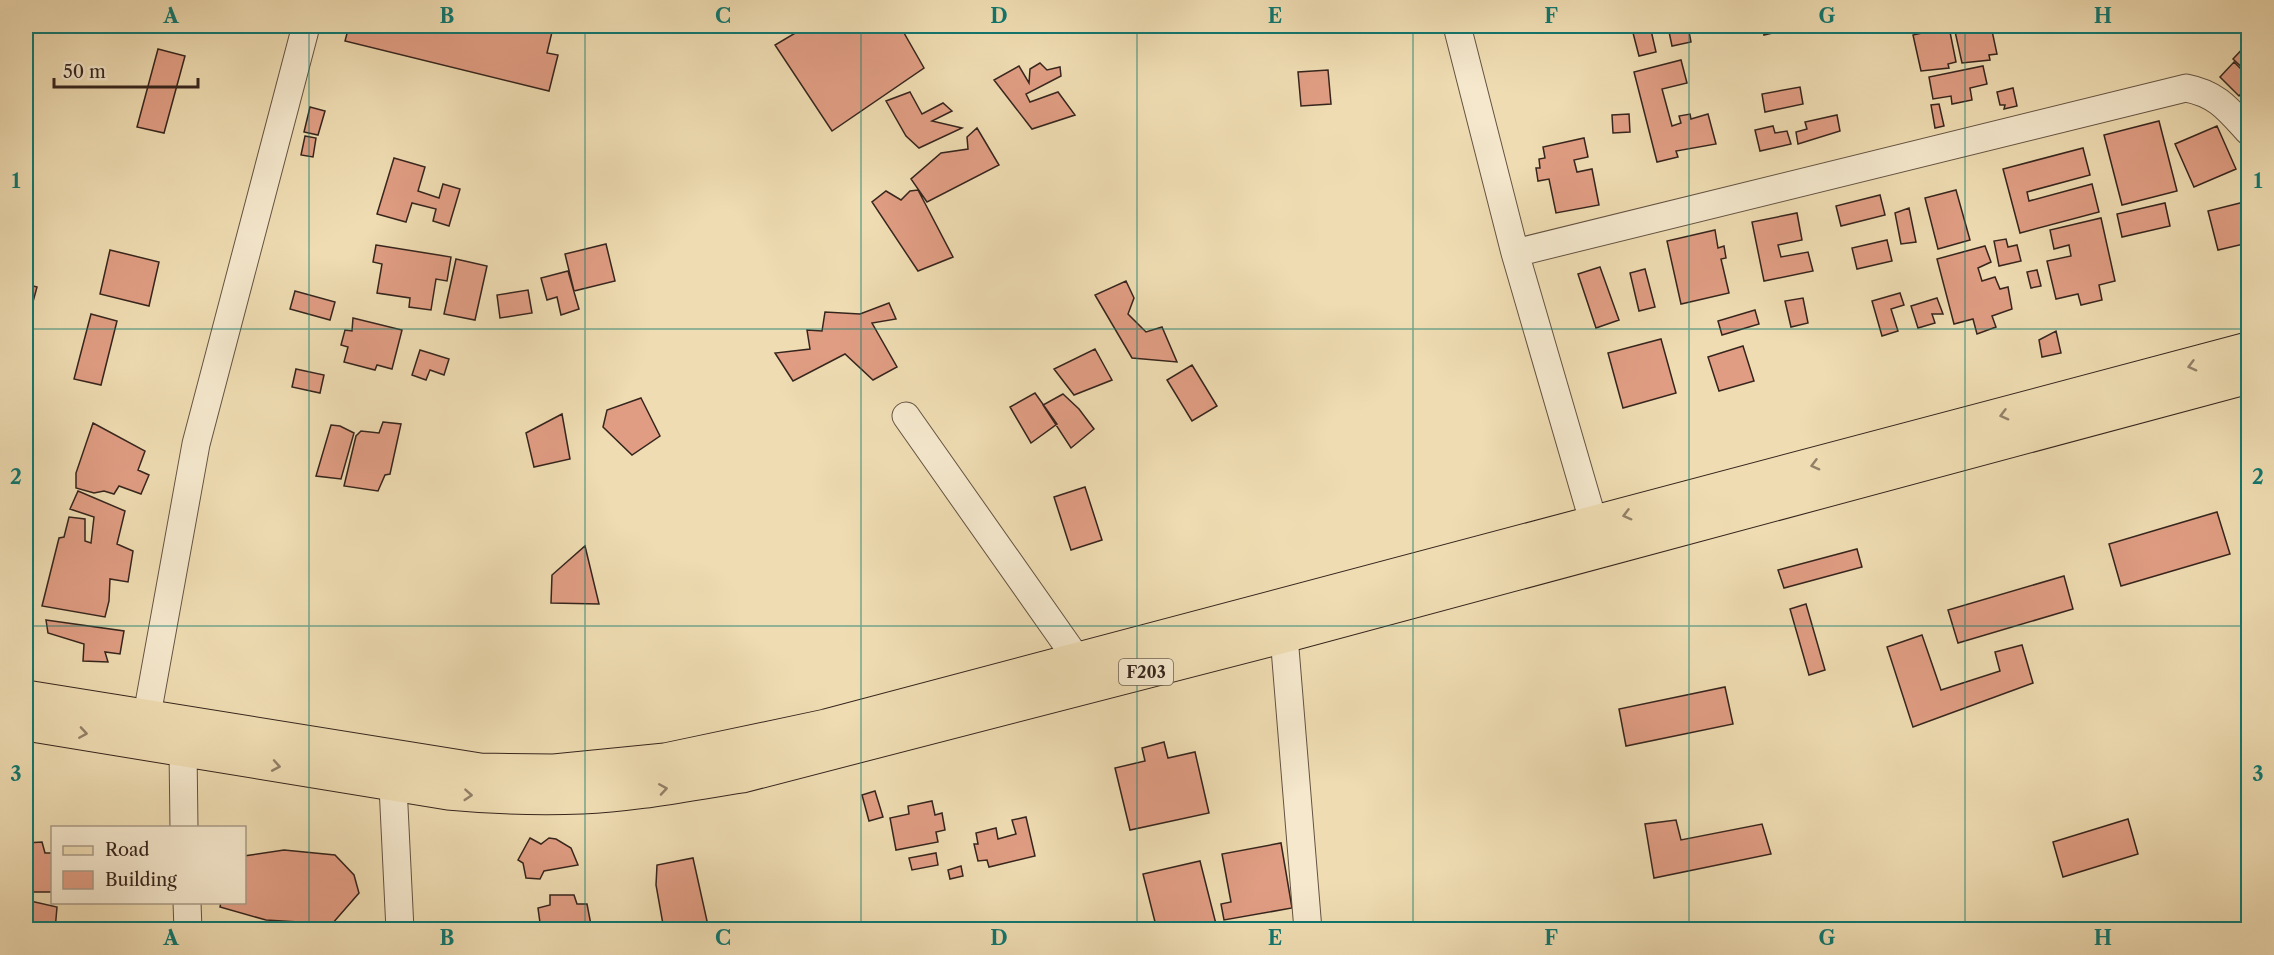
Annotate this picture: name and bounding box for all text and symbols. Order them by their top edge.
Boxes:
text: A [162,4,179,28]
text: B [440,4,455,28]
text: C [715,4,731,28]
text: D [990,4,1008,28]
text: E [1268,4,1282,28]
text: F [1544,4,1558,28]
text: G [1819,4,1836,28]
text: H [2094,4,2112,28]
scale bar [54,51,198,89]
text: 50 m [63,61,106,83]
text: 1 [12,169,21,193]
text: 1 [2254,169,2263,193]
one-way arrow [2188,358,2198,371]
one-way arrow [1999,408,2009,421]
one-way arrow [1810,458,1821,470]
text: 2 [10,465,22,489]
text: 2 [2252,465,2264,489]
one-way arrow [1622,508,1633,520]
road number: F203 [1119,659,1173,685]
one-way arrow [79,727,88,739]
one-way arrow [271,759,280,771]
text: 3 [10,762,22,786]
text: 3 [2252,762,2264,786]
one-way arrow [658,783,667,795]
one-way arrow [464,788,473,801]
legend [51,826,246,904]
text: Road [105,839,150,861]
text: Building [105,869,177,891]
text: A [162,926,179,950]
text: B [440,926,455,950]
text: C [715,926,731,950]
text: D [990,926,1008,950]
text: E [1268,926,1282,950]
text: F [1544,926,1558,950]
text: G [1819,926,1836,950]
text: H [2094,926,2112,950]

